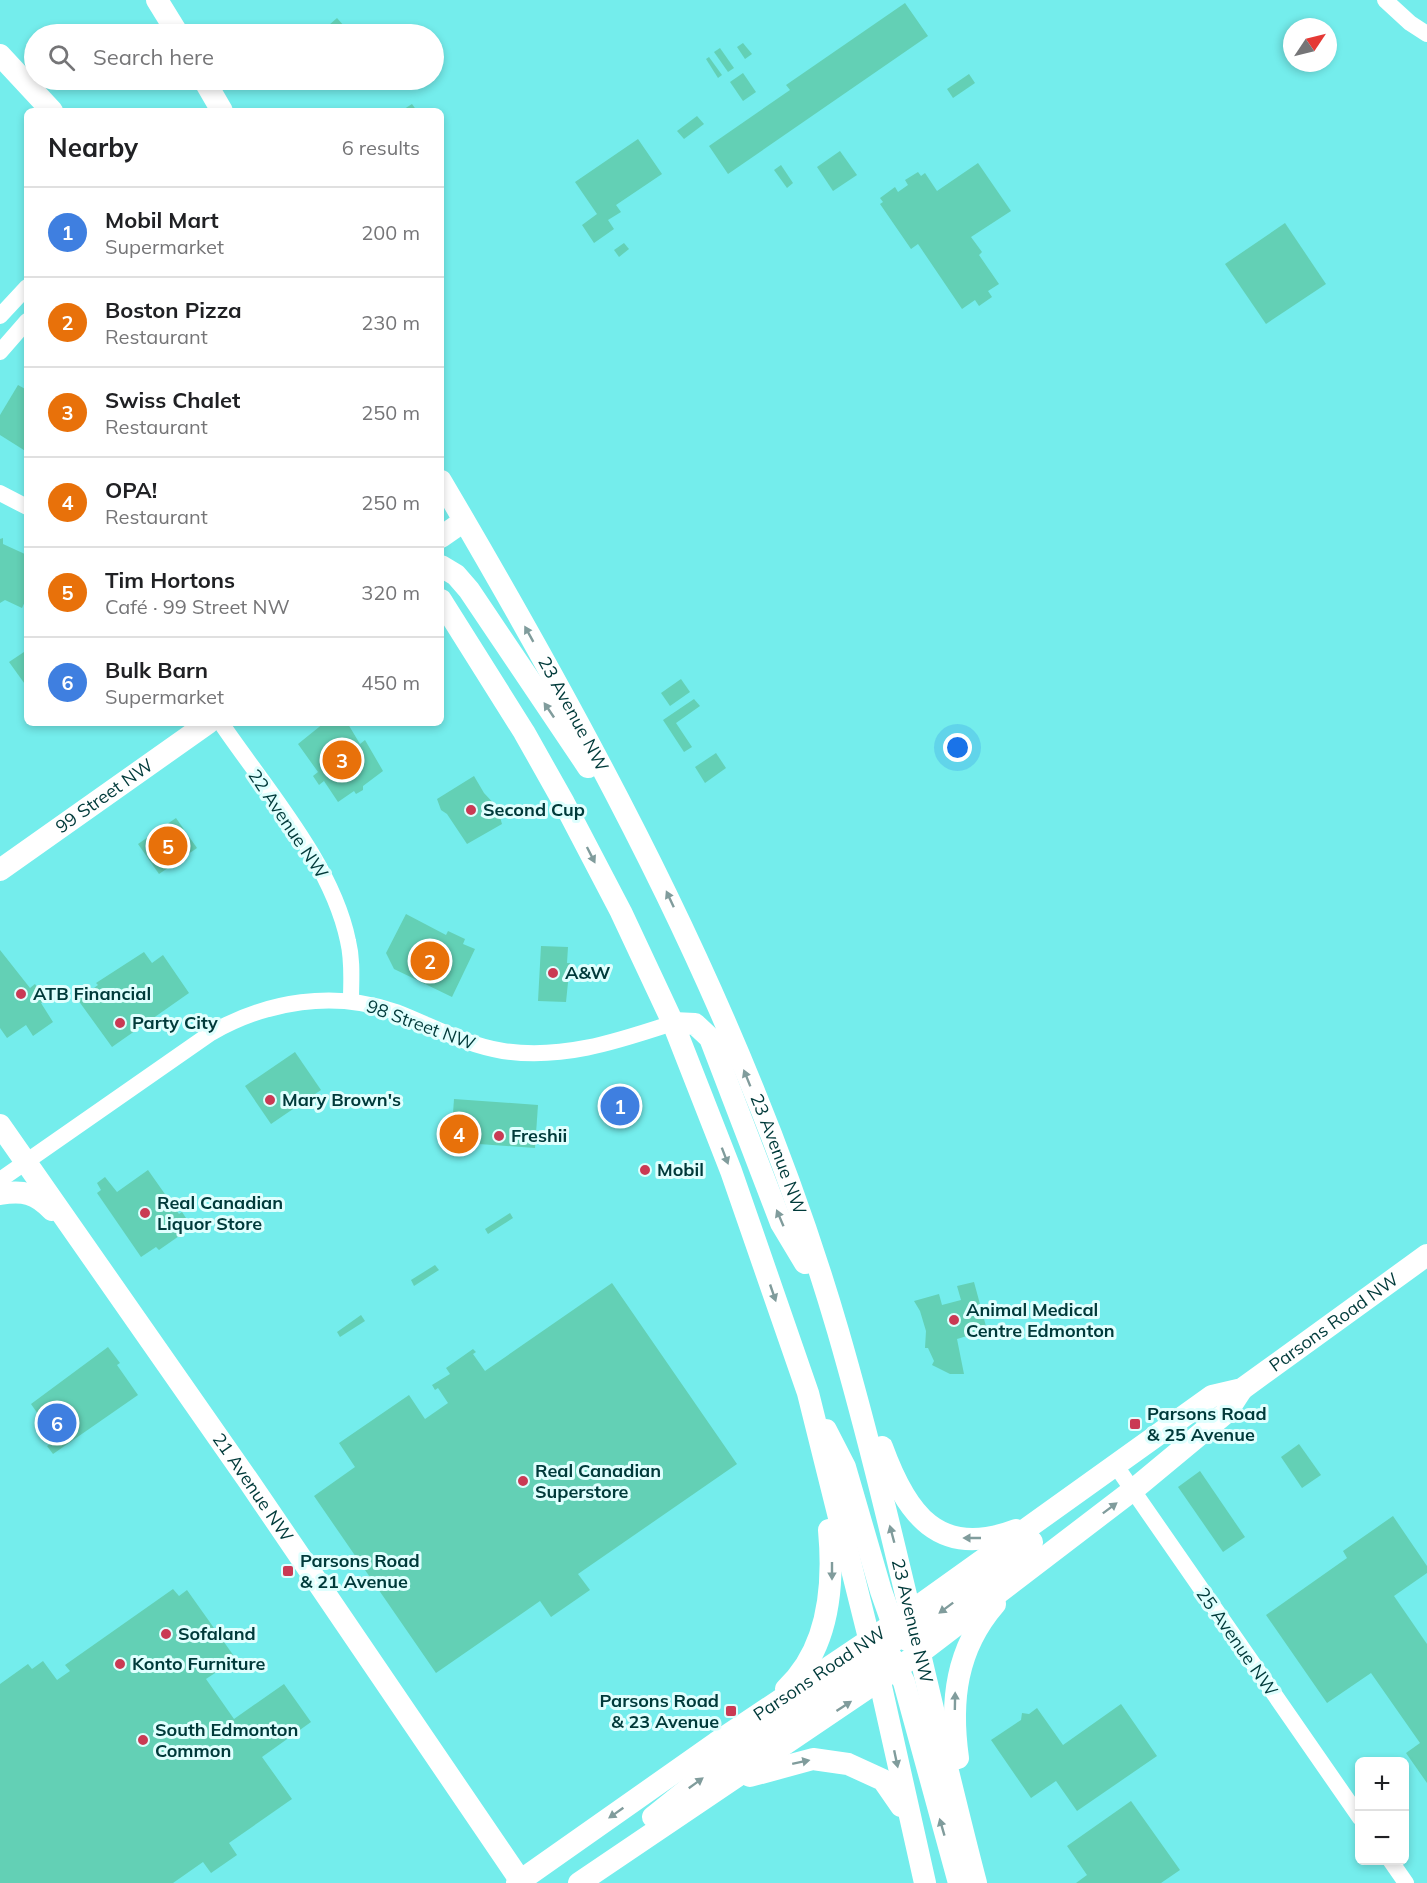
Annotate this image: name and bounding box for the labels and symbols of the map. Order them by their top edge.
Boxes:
north arrow [1283,18,1337,72]
one-way arrow [524,626,534,643]
street label: 23 Avenue NW [533,652,614,775]
one-way arrow [544,702,555,718]
your location [943,733,972,762]
pin: 3 [322,738,362,783]
street label: 99 Street NW [51,753,158,838]
street label: 22 Avenue NW [243,765,334,883]
place label: Second Cup [483,798,585,821]
marker: Second Cup [464,803,478,817]
pin: 5 [148,824,188,868]
one-way arrow [586,846,596,863]
one-way arrow [665,891,674,908]
pin: 2 [410,938,450,984]
place label: A&W [565,961,610,984]
marker: A&W [546,966,560,980]
place label: ATB Financial [33,982,151,1005]
marker: ATB Financial [14,987,28,1001]
street label: 98 Street NW [364,994,479,1055]
place label: Party City [132,1011,218,1034]
marker: Party City [113,1016,127,1030]
one-way arrow [742,1069,751,1087]
pin: 1 [600,1084,640,1128]
place label: Mary Brown's [282,1088,401,1111]
street label: 23 Avenue NW [745,1090,812,1218]
marker: Mary Brown's [263,1093,277,1107]
pin: 4 [440,1112,478,1156]
place label: Freshii [511,1124,567,1147]
marker: Freshii [492,1129,506,1143]
one-way arrow [721,1147,730,1165]
place label: Mobil [657,1158,704,1181]
marker: Mobil [638,1163,652,1177]
place label: Real Canadian Liquor Store [157,1191,283,1235]
marker: Real Canadian Liquor Store [138,1206,152,1220]
one-way arrow [775,1209,785,1227]
street label: Parsons Road NW [1264,1267,1403,1377]
one-way arrow [769,1284,779,1302]
place label: Animal Medical Centre Edmonton [966,1298,1115,1342]
marker: Animal Medical Centre Edmonton [947,1313,961,1327]
pin: 6 [38,1400,76,1446]
place label: Parsons Road & 25 Avenue [1147,1402,1267,1446]
marker: Parsons Road & 25 Avenue [1128,1417,1142,1431]
street label: 21 Avenue NW [208,1428,299,1546]
place label: Real Canadian Superstore [535,1459,661,1503]
marker: Real Canadian Superstore [516,1474,530,1488]
one-way arrow [1103,1502,1118,1514]
one-way arrow [887,1525,897,1543]
one-way arrow [962,1533,981,1543]
place label: Parsons Road & 21 Avenue [300,1549,420,1593]
street label: 23 Avenue NW [887,1556,938,1685]
one-way arrow [827,1562,836,1581]
marker: Parsons Road & 21 Avenue [281,1564,295,1578]
street label: 25 Avenue NW [1192,1583,1283,1700]
one-way arrow [938,1602,954,1614]
street label: Parsons Road NW [749,1621,890,1726]
place label: Sofaland [178,1622,256,1645]
marker: Sofaland [159,1627,173,1641]
place label: Konto Furniture [132,1652,265,1675]
marker: Konto Furniture [113,1657,127,1671]
place label: Parsons Road & 23 Avenue [599,1689,719,1733]
one-way arrow [950,1692,960,1711]
one-way arrow [836,1701,852,1712]
marker: Parsons Road & 23 Avenue [724,1704,738,1718]
place label: South Edmonton Common [155,1718,298,1762]
marker: South Edmonton Common [136,1733,150,1747]
one-way arrow [892,1750,902,1769]
one-way arrow [791,1756,810,1766]
one-way arrow [688,1778,704,1789]
one-way arrow [609,1807,625,1819]
one-way arrow [937,1818,946,1836]

